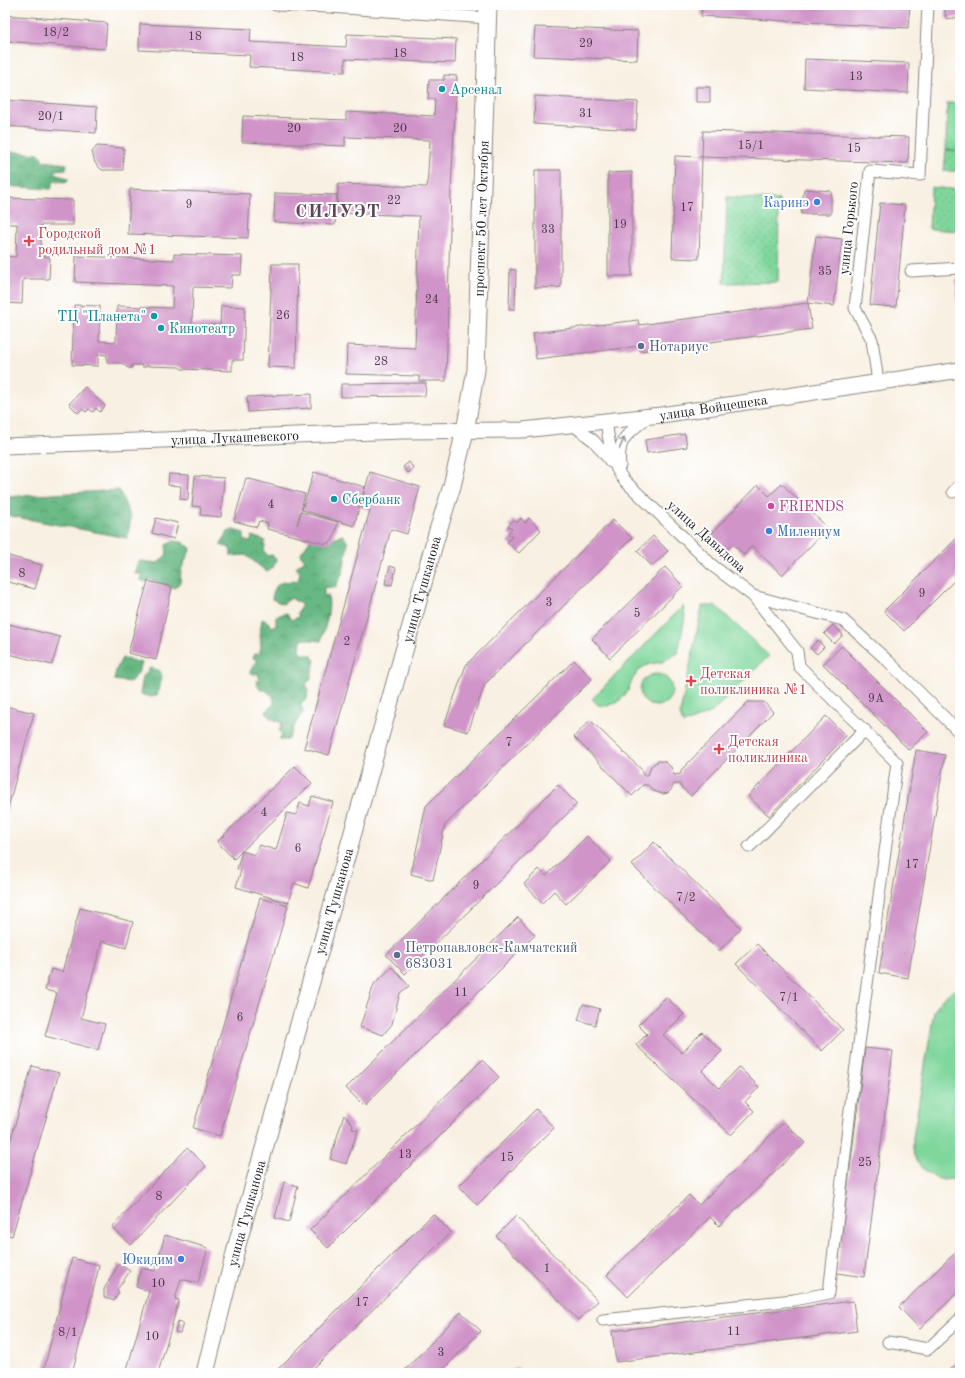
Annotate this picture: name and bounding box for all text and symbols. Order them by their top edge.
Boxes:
house number: 18/2 [43,27,69,39]
house number: 18 [188,31,202,43]
house number: 29 [579,38,593,50]
house number: 18 [393,48,407,60]
house number: 18 [290,52,304,64]
house number: 13 [849,71,863,83]
place label: Арсенал [450,83,502,97]
marker: Арсенал [437,84,447,94]
house number: 31 [579,108,593,120]
house number: 20/1 [38,111,64,123]
house number: 20 [287,123,301,135]
house number: 20 [393,123,407,135]
house number: 15/1 [738,139,764,152]
street label: проспект 50 лет Октября [472,140,492,297]
house number: 15 [847,142,861,155]
street label: улица Горького [837,181,861,276]
house number: 22 [387,195,401,207]
place label: Каринэ [763,196,809,210]
marker: Каринэ [812,197,822,207]
house number: 9 [186,199,192,211]
house number: 17 [680,202,694,214]
district label: СИЛУЭТ [295,203,381,221]
house number: 19 [613,219,627,231]
house number: 33 [541,224,555,236]
place label: Городской родильный дом №1 [38,227,156,257]
marker: Городской родильный дом №1 [23,235,35,247]
house number: 35 [818,265,832,278]
house number: 24 [425,294,439,306]
place label: ТЦ "Планета" [57,310,146,324]
house number: 26 [276,310,290,322]
marker: ТЦ "Планета" [149,311,159,321]
place label: Кинотеатр [169,322,235,336]
marker: Кинотеатр [156,323,166,333]
place label: Нотариус [649,340,708,354]
marker: Нотариус [636,341,646,351]
house number: 28 [374,356,388,368]
street label: улица Войцешека [658,393,769,423]
street label: улица Лукашевского [170,429,299,448]
one-way arrow [619,438,627,450]
place label: Сбербанк [342,493,401,507]
marker: Сбербанк [329,494,339,504]
street label: улица Давыдова [664,498,748,576]
house number: 4 [268,499,275,511]
place label: FRIENDS [779,500,844,514]
marker: FRIENDS [766,501,776,511]
place label: Милениум [777,525,840,539]
marker: Милениум [764,526,774,536]
street label: улица Тушканова [401,535,444,645]
house number: 8 [19,568,26,580]
house number: 9 [919,588,925,600]
house number: 3 [546,597,552,609]
house number: 5 [634,607,641,620]
house number: 2 [344,636,350,648]
place label: Детская поликлиника №1 [700,667,807,697]
marker: Детская поликлиника №1 [685,675,697,687]
house number: 9А [868,693,884,705]
place label: Детская поликлиника [728,735,808,765]
house number: 7 [506,737,512,749]
marker: Детская поликлиника [713,743,725,755]
house number: 4 [261,807,268,819]
house number: 6 [295,843,302,855]
street label: улица Тушканова [313,847,356,956]
house number: 17 [905,859,919,871]
house number: 9 [473,880,479,892]
house number: 7/2 [676,892,696,904]
place label: Петропавловск-Камчатский 683031 [405,941,578,971]
marker: Петропавловск-Камчатский 683031 [392,950,402,960]
house number: 11 [454,987,468,999]
house number: 7/1 [779,992,799,1004]
house number: 6 [237,1012,244,1024]
house number: 13 [398,1149,412,1161]
house number: 15 [500,1151,514,1164]
house number: 25 [858,1156,872,1169]
street label: улица Тушканова [226,1158,269,1268]
house number: 8 [156,1191,163,1203]
place label: Юкидим [122,1253,173,1267]
marker: Юкидим [176,1254,186,1264]
house number: 1 [544,1263,550,1275]
house number: 10 [151,1278,165,1290]
house number: 17 [355,1297,369,1309]
house number: 11 [727,1326,741,1338]
house number: 8/1 [58,1327,78,1339]
house number: 10 [145,1331,159,1343]
house number: 3 [438,1347,444,1359]

